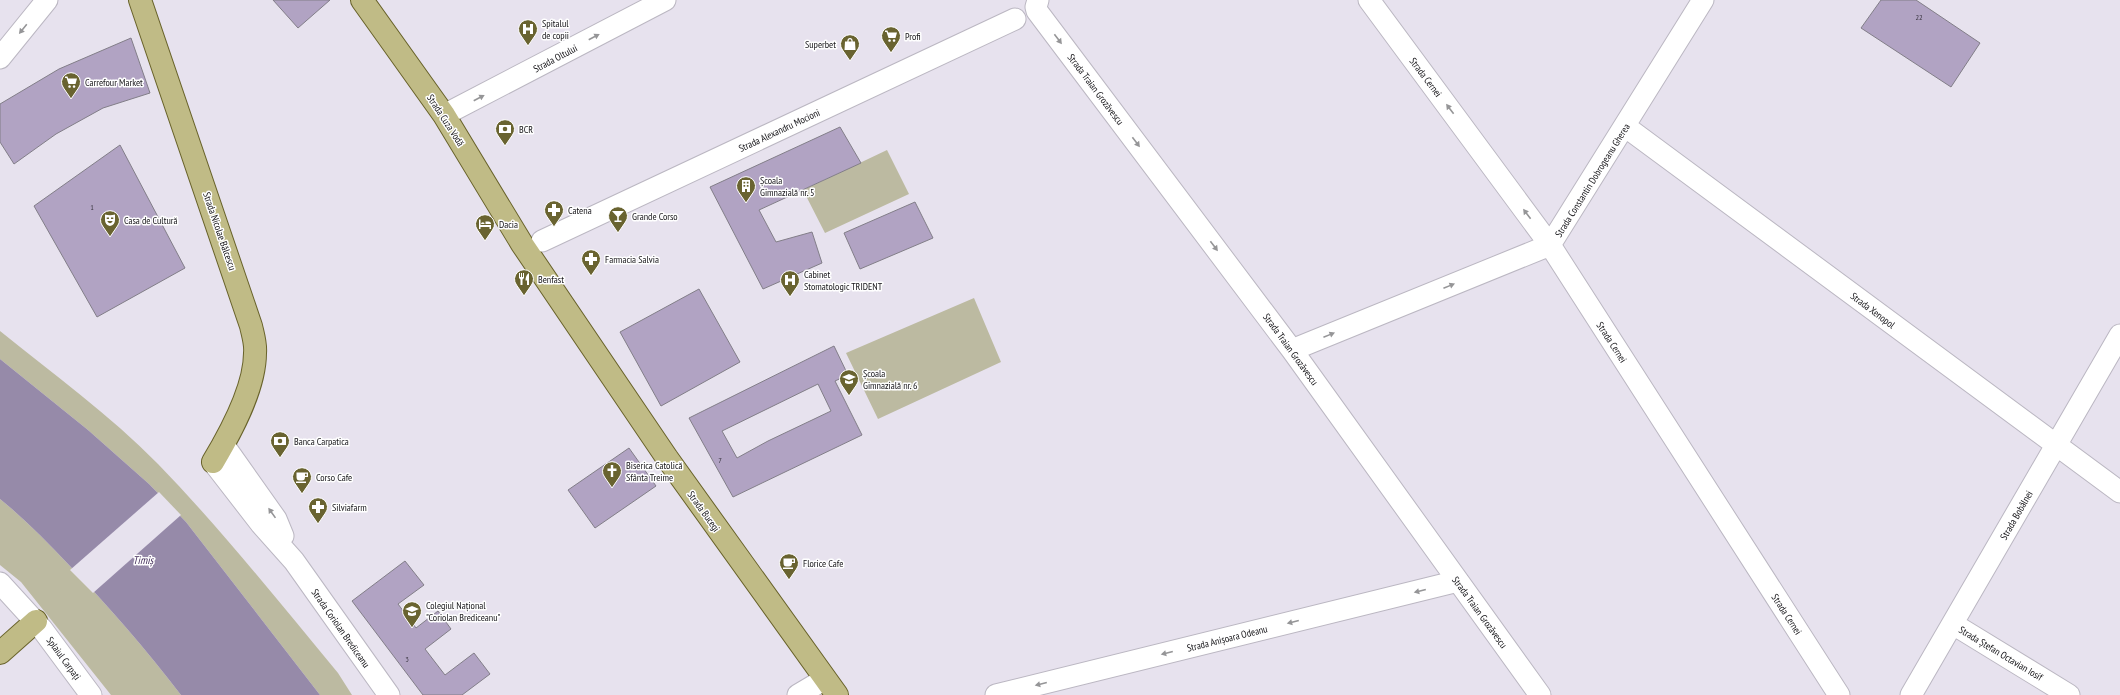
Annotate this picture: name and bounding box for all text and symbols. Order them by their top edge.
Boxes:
house number: 22 [1915,12,1923,22]
place label: Spitalul de copii [542,17,569,42]
hospital icon: Spitalul de copii [517,18,539,46]
one-way arrow [18,23,27,34]
supermarket icon: Profi [880,25,902,53]
place label: Profi [905,30,921,43]
shop icon: Superbet [839,33,861,61]
one-way arrow [1053,33,1062,44]
one-way arrow [588,34,600,41]
place label: Superbet [805,38,836,51]
street label: Strada Oltului [531,41,579,75]
street label: Strada Traian Grozăvescu [1065,51,1127,127]
street label: Strada Cernei [1407,55,1445,100]
supermarket icon: Carrefour Market [60,71,82,99]
place label: Carrefour Market [85,76,143,89]
street label: Strada Cuza Vodă [424,92,467,149]
one-way arrow [473,94,485,101]
one-way arrow [1446,104,1454,115]
street label: Strada Alexandru Mocioni [736,106,822,155]
bank icon: BCR [494,118,516,146]
street label: Strada Constantin Dobrogeanu Gherea [1552,121,1633,240]
place label: BCR [519,123,533,136]
one-way arrow [1132,137,1140,148]
place label: Școala Gimnazială nr. 5 [760,174,815,199]
building icon: Școala Gimnazială nr. 5 [735,175,757,203]
street label: Strada Nicolae Bălcescu [200,190,239,272]
pharmacy icon: Catena [543,199,565,227]
house number: 1 [90,202,94,212]
place label: Catena [568,204,592,217]
bar icon: Grande Corso [607,205,629,233]
one-way arrow [1523,208,1531,219]
theatre icon: Casa de Cultură [99,209,121,237]
place label: Grande Corso [632,210,678,223]
hotel icon: Dacia [474,213,496,241]
place label: Casa de Cultură [124,214,177,227]
place label: Dacia [499,218,518,231]
one-way arrow [1210,241,1218,252]
pharmacy icon: Farmacia Salvia [580,248,602,276]
place label: Farmacia Salvia [605,253,659,266]
restaurant icon: Benfast [513,268,535,296]
place label: Cabinet Stomatologic TRIDENT [804,268,883,293]
hospital icon: Cabinet Stomatologic TRIDENT [779,269,801,297]
place label: Benfast [538,273,564,286]
one-way arrow [1443,283,1455,290]
street label: Strada Xenopol [1848,289,1898,332]
street label: Strada Traian Grozăvescu [1260,311,1321,388]
street label: Strada Cernei [1594,319,1630,365]
one-way arrow [1323,332,1334,338]
place label: Școala Gimnazială nr. 6 [863,367,918,392]
school or university icon: Școala Gimnazială nr. 6 [838,368,860,396]
bank icon: Banca Carpatica [269,430,291,458]
place label: Banca Carpatica [294,435,349,448]
house number: 7 [718,455,722,465]
place label: Biserica Catolică Sfânta Treime [626,459,682,484]
church icon: Biserica Catolică Sfânta Treime [601,460,623,488]
cafe icon: Corso Cafe [291,466,313,494]
place label: Corso Cafe [316,471,352,484]
street label: Strada Bucegi [684,488,723,534]
street label: Strada Bobâlnei [1997,488,2036,542]
pharmacy icon: Silviafarm [307,496,329,524]
place label: Silviafarm [332,501,367,514]
one-way arrow [268,508,276,518]
cafe icon: Florice Cafe [778,552,800,580]
water label: Timiș [133,553,155,567]
place label: Florice Cafe [803,557,843,570]
street label: Strada Traian Grozăvescu [1449,574,1510,651]
street label: Strada Coriolan Brediceanu [309,586,373,670]
one-way arrow [1413,588,1426,594]
street label: Strada Cernei [1769,591,1805,637]
place label: Colegiul Național "Coriolan Brediceanu" [426,599,501,624]
school or university icon: Colegiul Național "Coriolan Brediceanu" [401,600,423,628]
one-way arrow [1287,619,1300,625]
street label: Strada Anișoara Odeanu [1186,622,1269,655]
street label: Strada Ștefan Octavian Iosif [1956,623,2045,684]
street label: Splaiul Carpați [44,634,84,682]
one-way arrow [1161,650,1173,656]
house number: 3 [405,654,409,664]
one-way arrow [1035,681,1047,687]

